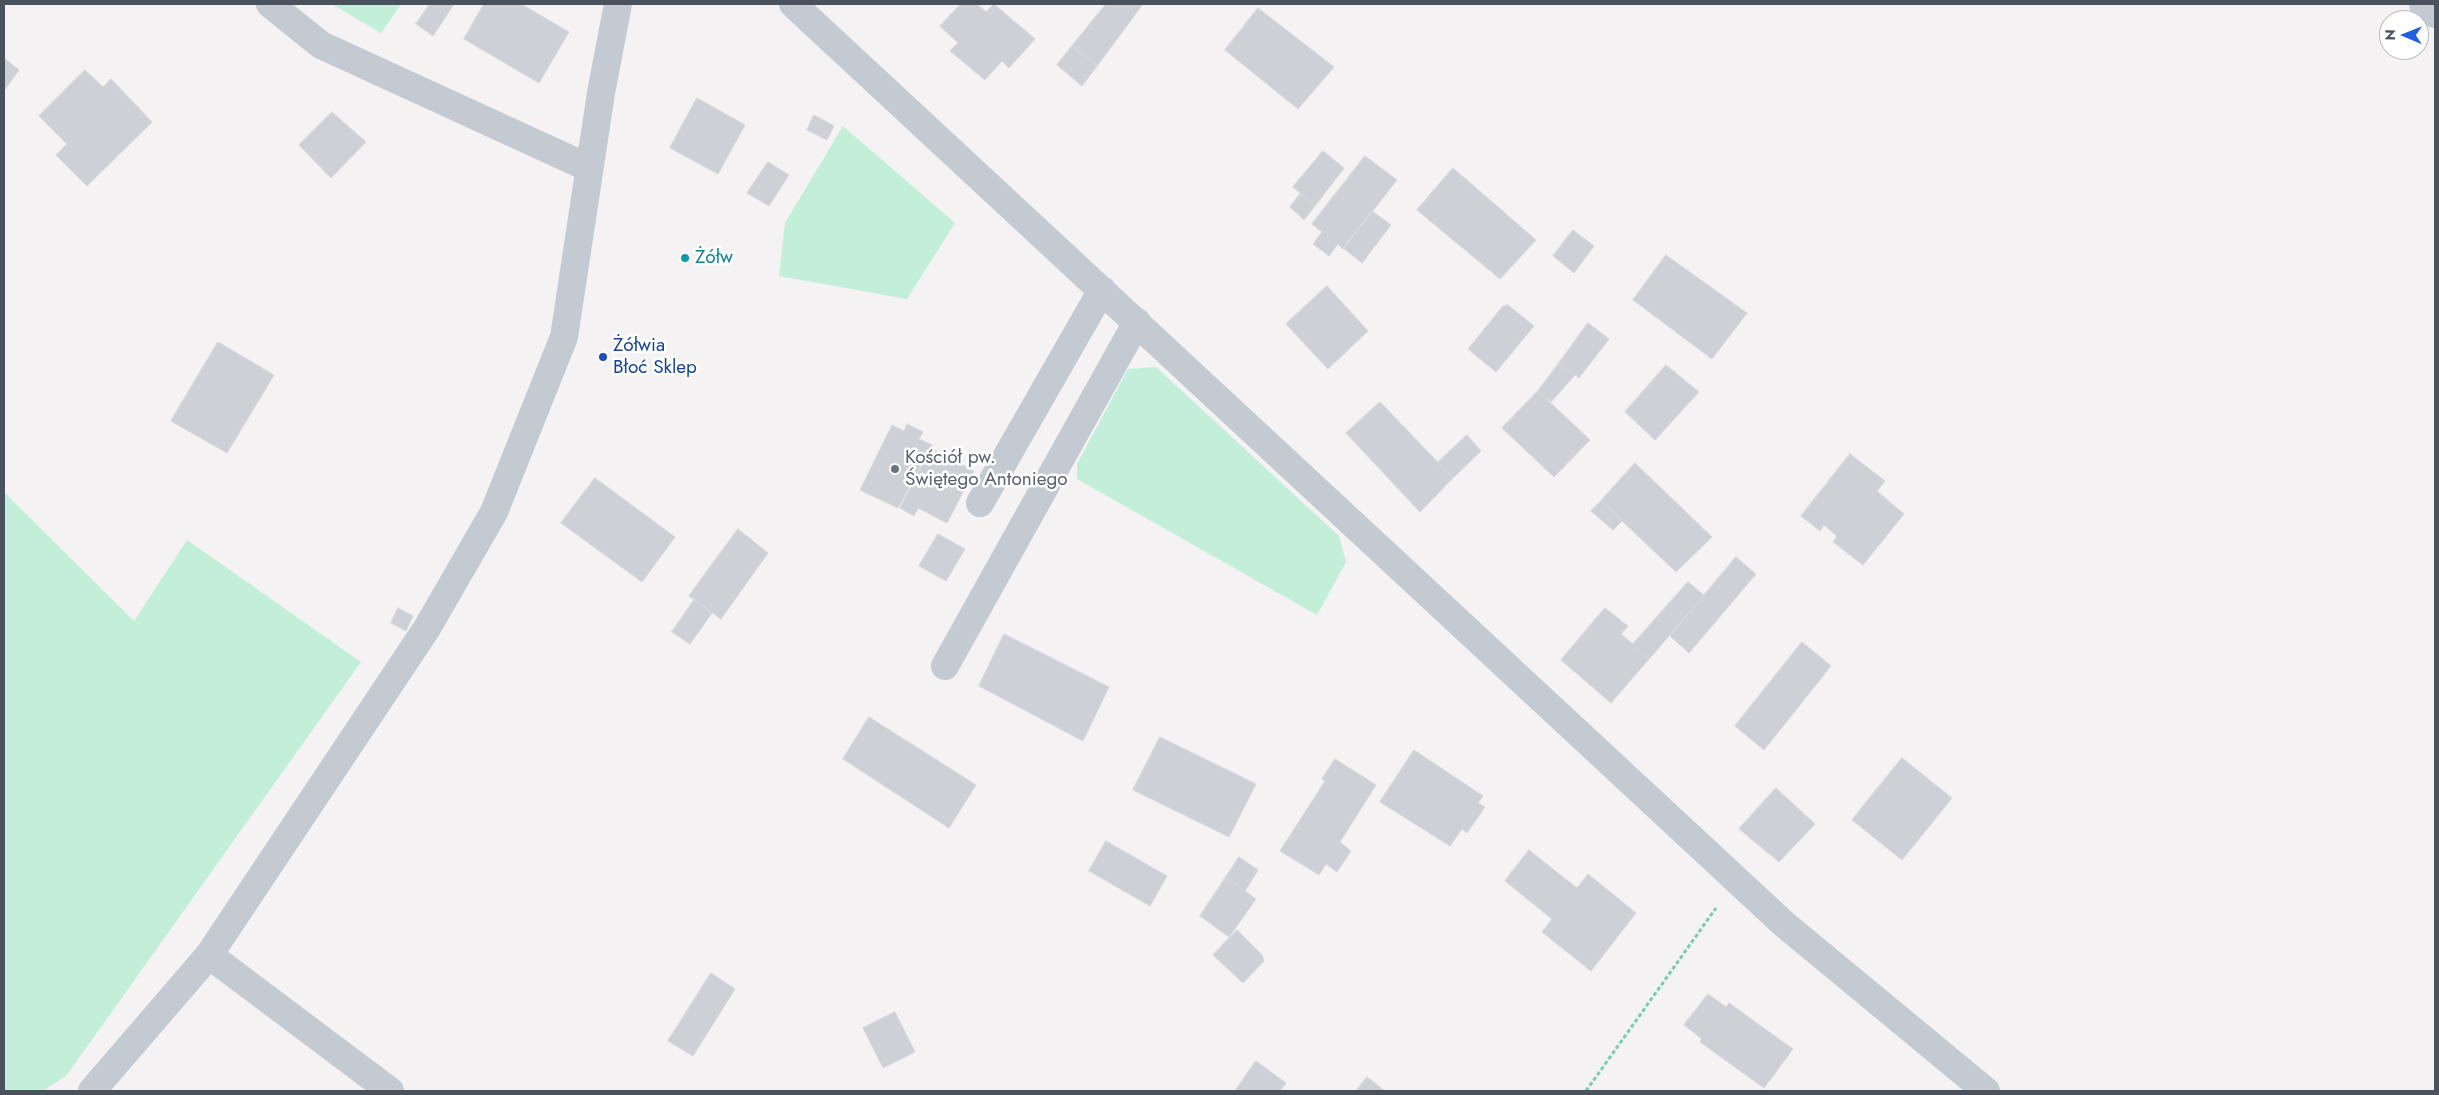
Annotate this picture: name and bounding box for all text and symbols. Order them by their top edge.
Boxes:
north arrow [2379,10,2429,60]
text: N [2380,29,2400,40]
place label: Żółw [695,247,733,269]
marker: Żółw [679,252,691,264]
place label: Żółwia Błoć Sklep [613,335,697,379]
marker: Żółwia Błoć Sklep [597,351,609,363]
place label: Kościół pw. Świętego Antoniego [905,447,1068,491]
marker: Kościół pw. Świętego Antoniego [889,463,901,475]

